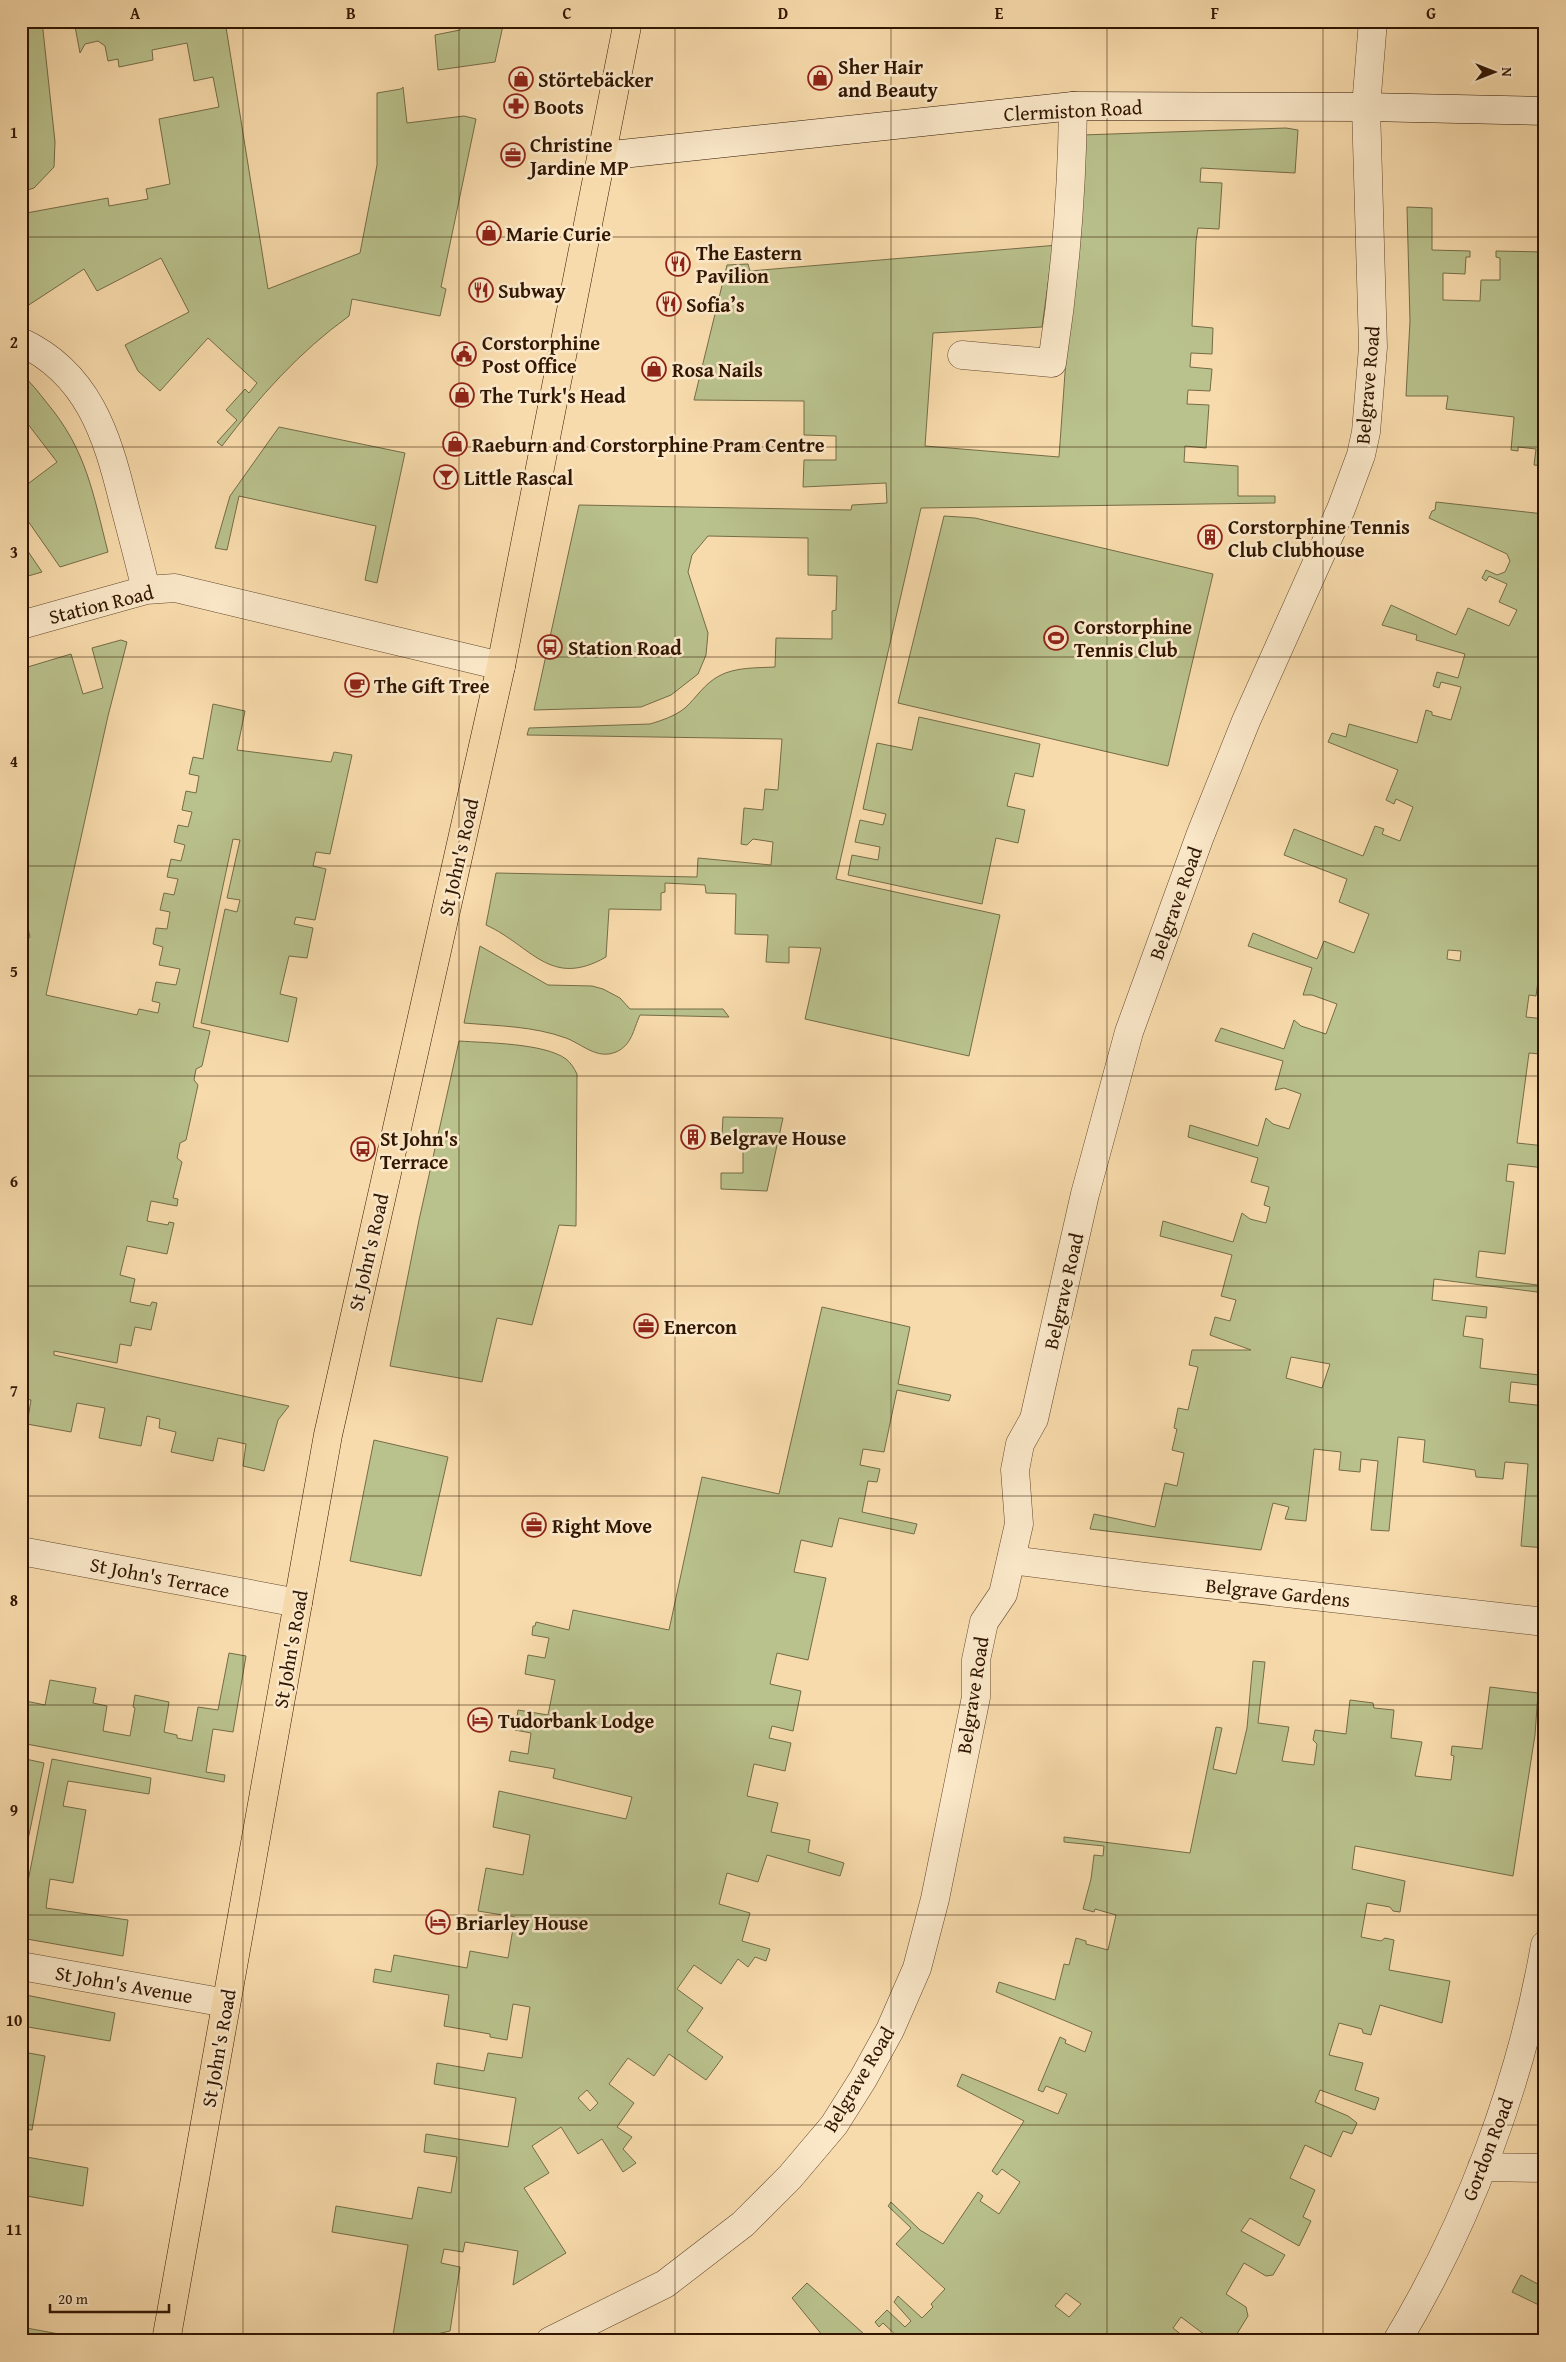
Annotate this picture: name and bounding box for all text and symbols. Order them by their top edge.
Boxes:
text: A [130,1,141,25]
text: B [346,1,356,25]
text: C [562,1,572,25]
text: D [778,1,788,25]
text: E [995,1,1004,25]
text: F [1211,1,1219,25]
text: G [1426,1,1436,25]
north arrow [1468,48,1518,98]
place label: Sher Hair and Beauty [838,52,938,104]
place label: Störtebäcker [538,65,653,94]
shop icon: Sher Hair and Beauty [807,65,833,91]
shop icon: Störtebäcker [508,66,534,92]
text: N [1497,67,1517,77]
place label: Boots [534,92,584,121]
street label: Clermiston Road [1003,92,1143,128]
pharmacy icon: Boots [503,93,529,119]
text: 1 [10,120,18,144]
place label: Christine Jardine MP [527,130,629,182]
office icon: Christine Jardine MP [500,142,526,168]
place label: Marie Curie [506,219,611,248]
shop icon: Marie Curie [476,220,502,246]
place label: The Eastern Pavilion [696,238,802,290]
restaurant icon: The Eastern Pavilion [665,251,691,277]
place label: Subway [498,276,566,305]
restaurant icon: Subway [468,277,494,303]
place label: Sofia’s [686,290,745,319]
restaurant icon: Sofia’s [656,291,682,317]
street label: Belgrave Road [1347,324,1387,445]
place label: Corstorphine Post Office [482,328,600,380]
text: 2 [10,330,18,354]
public building icon: Corstorphine Post Office [451,341,477,367]
place label: Rosa Nails [672,355,763,384]
shop icon: Rosa Nails [641,356,667,382]
place label: The Turk's Head [480,381,626,410]
shop icon: The Turk's Head [449,382,475,408]
place label: Raeburn and Corstorphine Pram Centre [472,430,825,459]
shop icon: Raeburn and Corstorphine Pram Centre [442,431,468,457]
place label: Little Rascal [464,463,573,492]
bar icon: Little Rascal [433,464,459,490]
place label: Corstorphine Tennis Club Clubhouse [1228,512,1410,564]
building icon: Corstorphine Tennis Club Clubhouse [1197,524,1223,550]
text: 3 [10,540,18,564]
street label: Station Road [46,577,157,631]
place label: Corstorphine Tennis Club [1074,612,1192,664]
sports icon: Corstorphine Tennis Club [1043,625,1069,651]
place label: Station Road [568,633,682,662]
bus stop icon: Station Road [537,634,563,660]
place label: The Gift Tree [374,671,490,700]
cafe icon: The Gift Tree [344,672,370,698]
text: 4 [10,749,18,773]
street label: St John's Road [430,795,486,918]
street label: Belgrave Road [1141,842,1209,964]
text: 5 [10,959,18,983]
place label: Belgrave House [710,1123,846,1152]
place label: St John's Terrace [380,1124,458,1176]
building icon: Belgrave House [680,1124,706,1150]
bus stop icon: St John's Terrace [350,1136,376,1162]
text: 6 [10,1169,18,1193]
street label: St John's Road [340,1190,396,1313]
street label: Belgrave Road [1036,1230,1091,1352]
place label: Enercon [664,1312,737,1341]
office icon: Enercon [633,1313,659,1339]
text: 7 [10,1378,18,1402]
place label: Right Move [552,1511,652,1540]
office icon: Right Move [521,1512,547,1538]
street label: St John's Terrace [88,1549,232,1605]
street label: Belgrave Gardens [1204,1570,1352,1614]
street label: St John's Road [265,1587,315,1710]
text: 8 [10,1588,18,1612]
street label: Belgrave Road [948,1634,996,1756]
place label: Tudorbank Lodge [498,1706,654,1735]
hotel icon: Tudorbank Lodge [467,1707,493,1733]
text: 9 [10,1798,18,1822]
place label: Briarley House [456,1908,588,1937]
hotel icon: Briarley House [425,1909,451,1935]
street label: St John's Avenue [53,1958,195,2010]
street label: St John's Road [193,1986,243,2109]
text: 10 [6,2008,22,2032]
street label: Belgrave Road [815,2020,901,2137]
street label: Gordon Road [1454,2093,1520,2205]
text: 11 [6,2217,22,2241]
scale bar [50,2282,169,2314]
text: 20 m [58,2288,89,2309]

